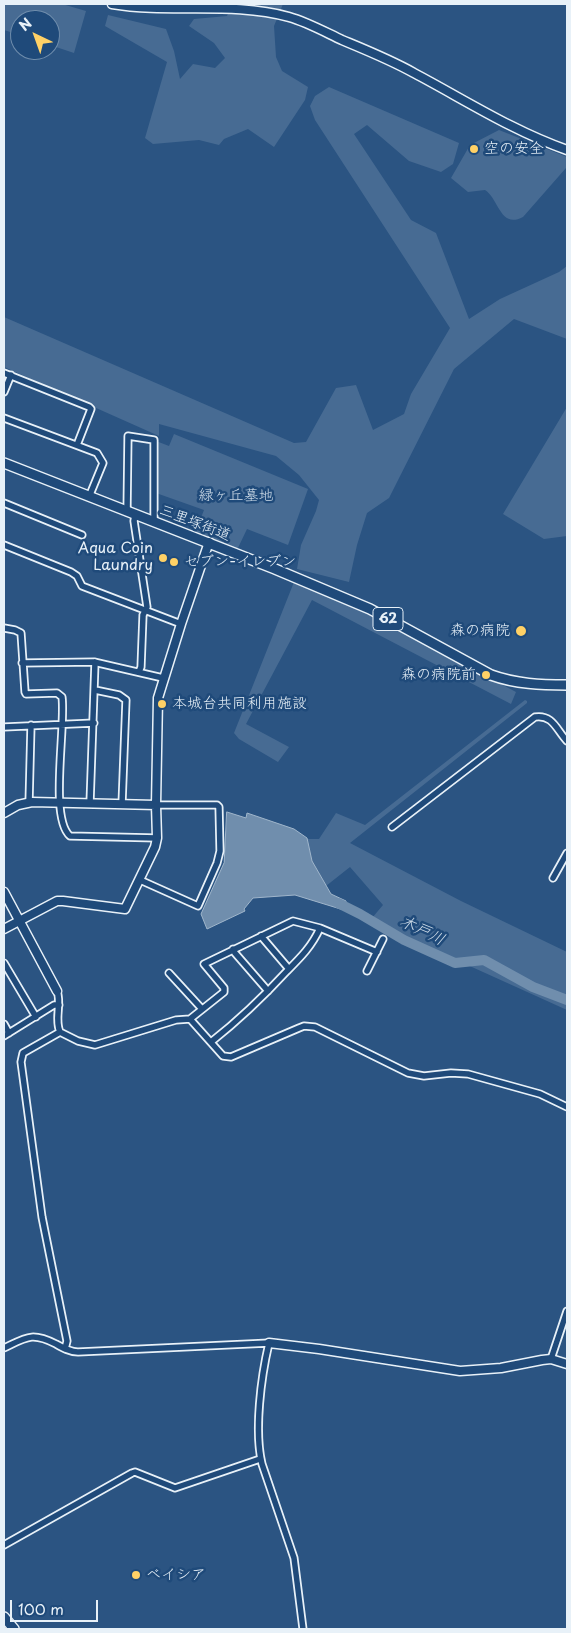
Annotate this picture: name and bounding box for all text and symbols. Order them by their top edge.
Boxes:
north arrow [10,10,60,60]
text: N [14,13,36,36]
place label: 空の安全 [484,140,544,158]
marker: 空の安全 [468,143,480,155]
park label: 緑ヶ丘墓地 [199,487,273,505]
street label: 三里塚街道 [157,501,233,545]
place label: Aqua Coin Laundry [78,540,153,575]
marker: Aqua Coin Laundry [157,552,169,564]
place label: セブン-イレブン [184,553,296,571]
marker: セブン-イレブン [168,556,180,568]
road number: 62 [373,608,403,630]
place label: 森の病院 [450,622,510,640]
marker: 森の病院 [514,624,528,638]
place label: 森の病院前 [401,666,476,684]
marker: 森の病院前 [480,669,492,681]
place label: 本城台共同利用施設 [172,695,307,713]
marker: 本城台共同利用施設 [156,698,168,710]
water label: 木戸川 [396,912,448,950]
place label: ベイシア [146,1566,206,1584]
marker: ベイシア [130,1569,142,1581]
scale bar [12,1590,100,1622]
text: 100 m [18,1597,64,1620]

